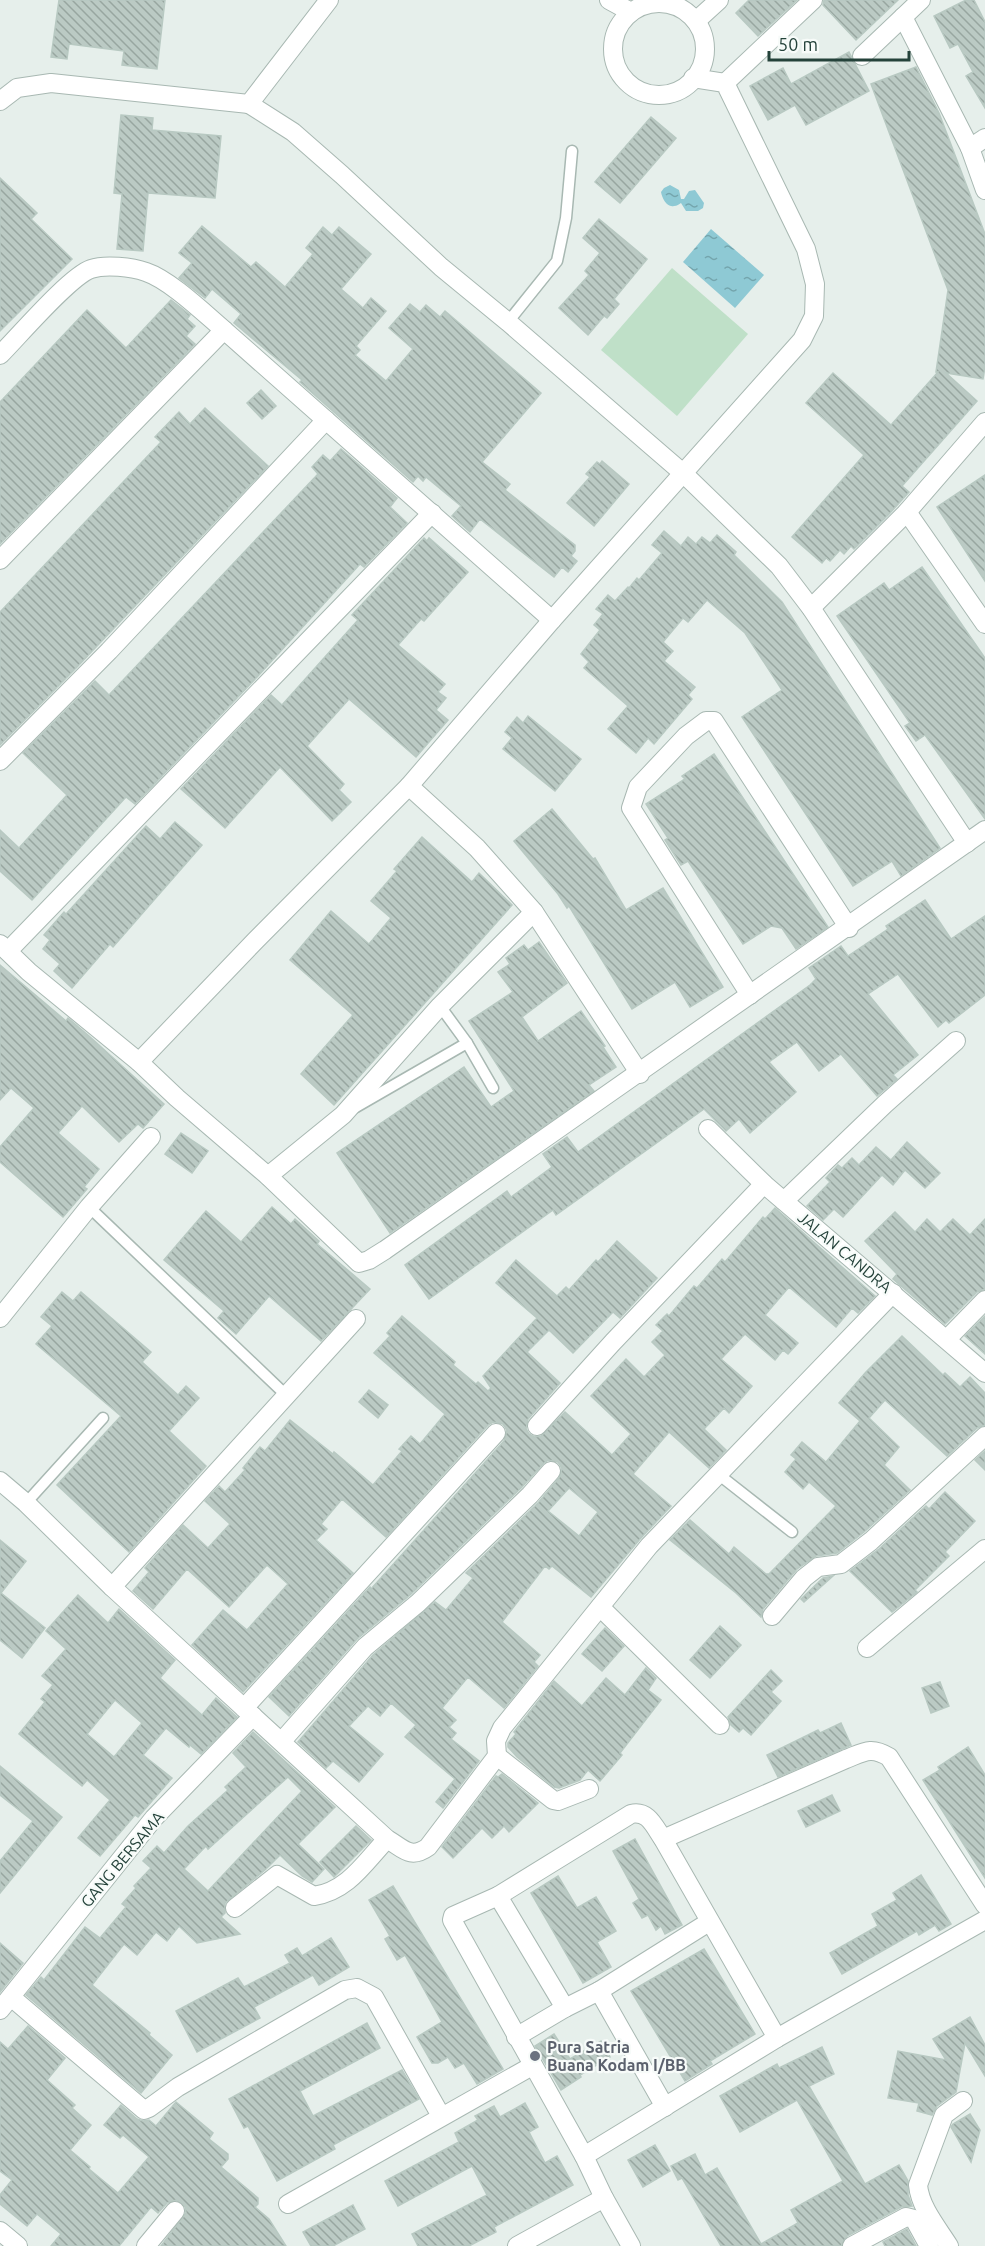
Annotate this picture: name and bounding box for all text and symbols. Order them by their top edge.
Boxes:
scale bar [769,24,908,62]
text: 50 m [778,34,818,54]
street label: JALAN CANDRA [795,1208,896,1297]
street label: GANG BERSAMA [77,1807,167,1910]
place label: Pura Satria Buana Kodam I/BB [547,2038,686,2074]
marker: Pura Satria Buana Kodam I/BB [528,2049,542,2063]

